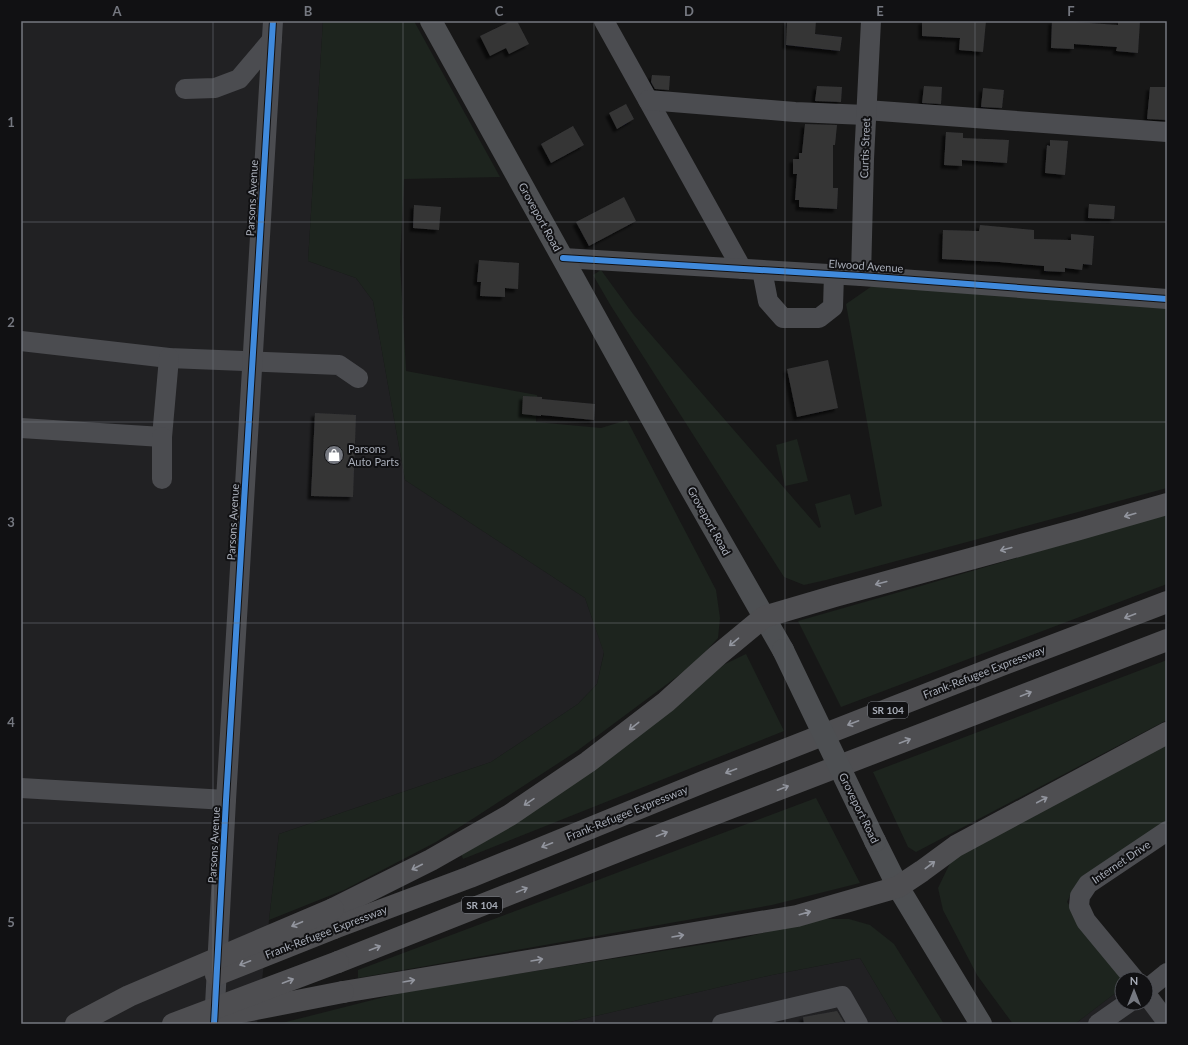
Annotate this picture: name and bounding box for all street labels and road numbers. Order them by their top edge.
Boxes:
street label: Curtis Street [857,117,872,179]
street label: Parsons Avenue [243,159,260,237]
street label: Groveport Road [516,180,565,253]
street label: Elwood Avenue [828,256,904,275]
street label: Parsons Avenue [224,483,241,561]
street label: Groveport Road [685,484,734,557]
street label: Frank-Refugee Expressway [921,642,1047,701]
road number: SR 104 [868,702,908,718]
street label: Groveport Road [837,770,882,845]
street label: Frank-Refugee Expressway [564,782,690,843]
street label: Parsons Avenue [205,806,222,884]
street label: Internet Drive [1089,837,1153,886]
road number: SR 104 [462,897,502,913]
street label: Frank-Refugee Expressway [263,902,389,961]

